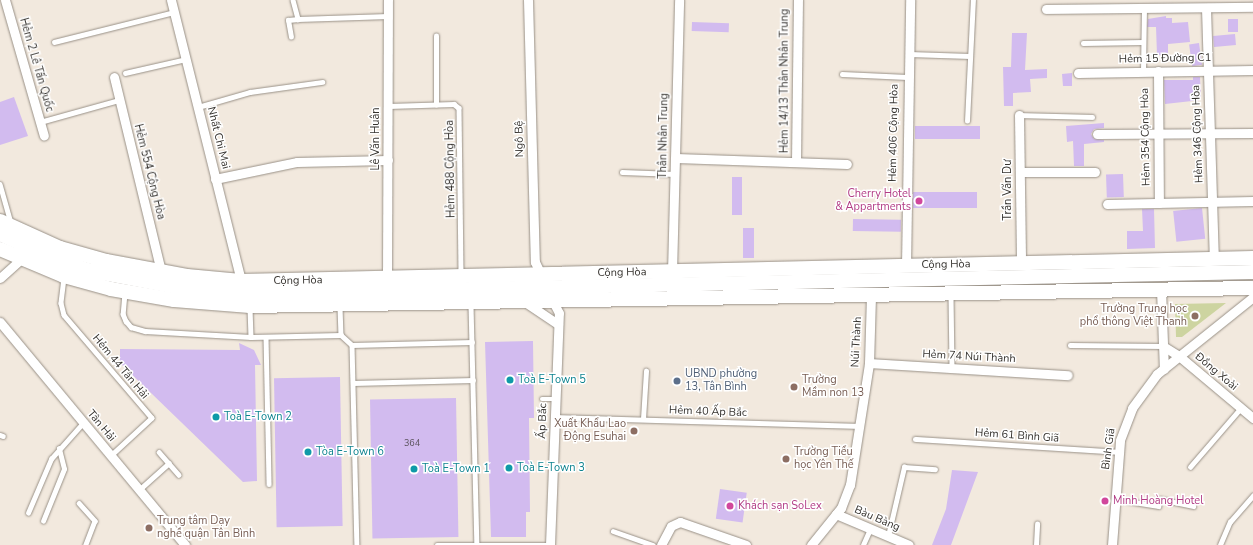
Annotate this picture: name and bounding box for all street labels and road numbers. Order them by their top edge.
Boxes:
street label: Hẻm 14/13 Thân Nhân Trung [778,9,792,153]
street label: Hẻm 2 Lê Tấn Quốc [16,17,56,113]
street label: Hẻm 15 Đường C1 [1119,52,1211,66]
street label: Hẻm 406 Cộng Hòa [887,84,901,182]
street label: Hẻm 346 Cộng Hòa [1190,85,1206,183]
street label: Hẻm 354 Cộng Hòa [1139,88,1153,186]
street label: Thân Nhân Trung [657,93,671,179]
street label: Nhất Chi Mai [204,105,232,171]
street label: Lê Văn Huân [369,107,383,171]
street label: Hẻm 488 Cộng Hòa [444,120,458,218]
street label: Ngô Bệ [513,120,527,158]
street label: Hẻm 554 Cộng Hòa [131,123,167,221]
street label: Trần Văn Dư [1001,160,1015,220]
street label: Cộng Hòa [921,258,971,272]
street label: Cộng Hòa [597,266,647,280]
street label: Cộng Hòa [273,274,323,288]
street label: Núi Thành [849,316,865,368]
street label: Hẻm 44 Tân Hải [89,332,151,402]
street label: Hẻm 74 Núi Thành [922,348,1016,366]
street label: Đồng Xoài [1192,350,1240,394]
street label: Ấp Bắc [536,403,550,439]
street label: Hẻm 40 Ấp Bắc [669,404,747,420]
street label: Tân Hải [84,407,118,445]
street label: Hẻm 61 Bình Giã [975,426,1059,446]
street label: Bình Giã [1100,427,1118,471]
street label: Bàu Bàng [852,504,902,534]

